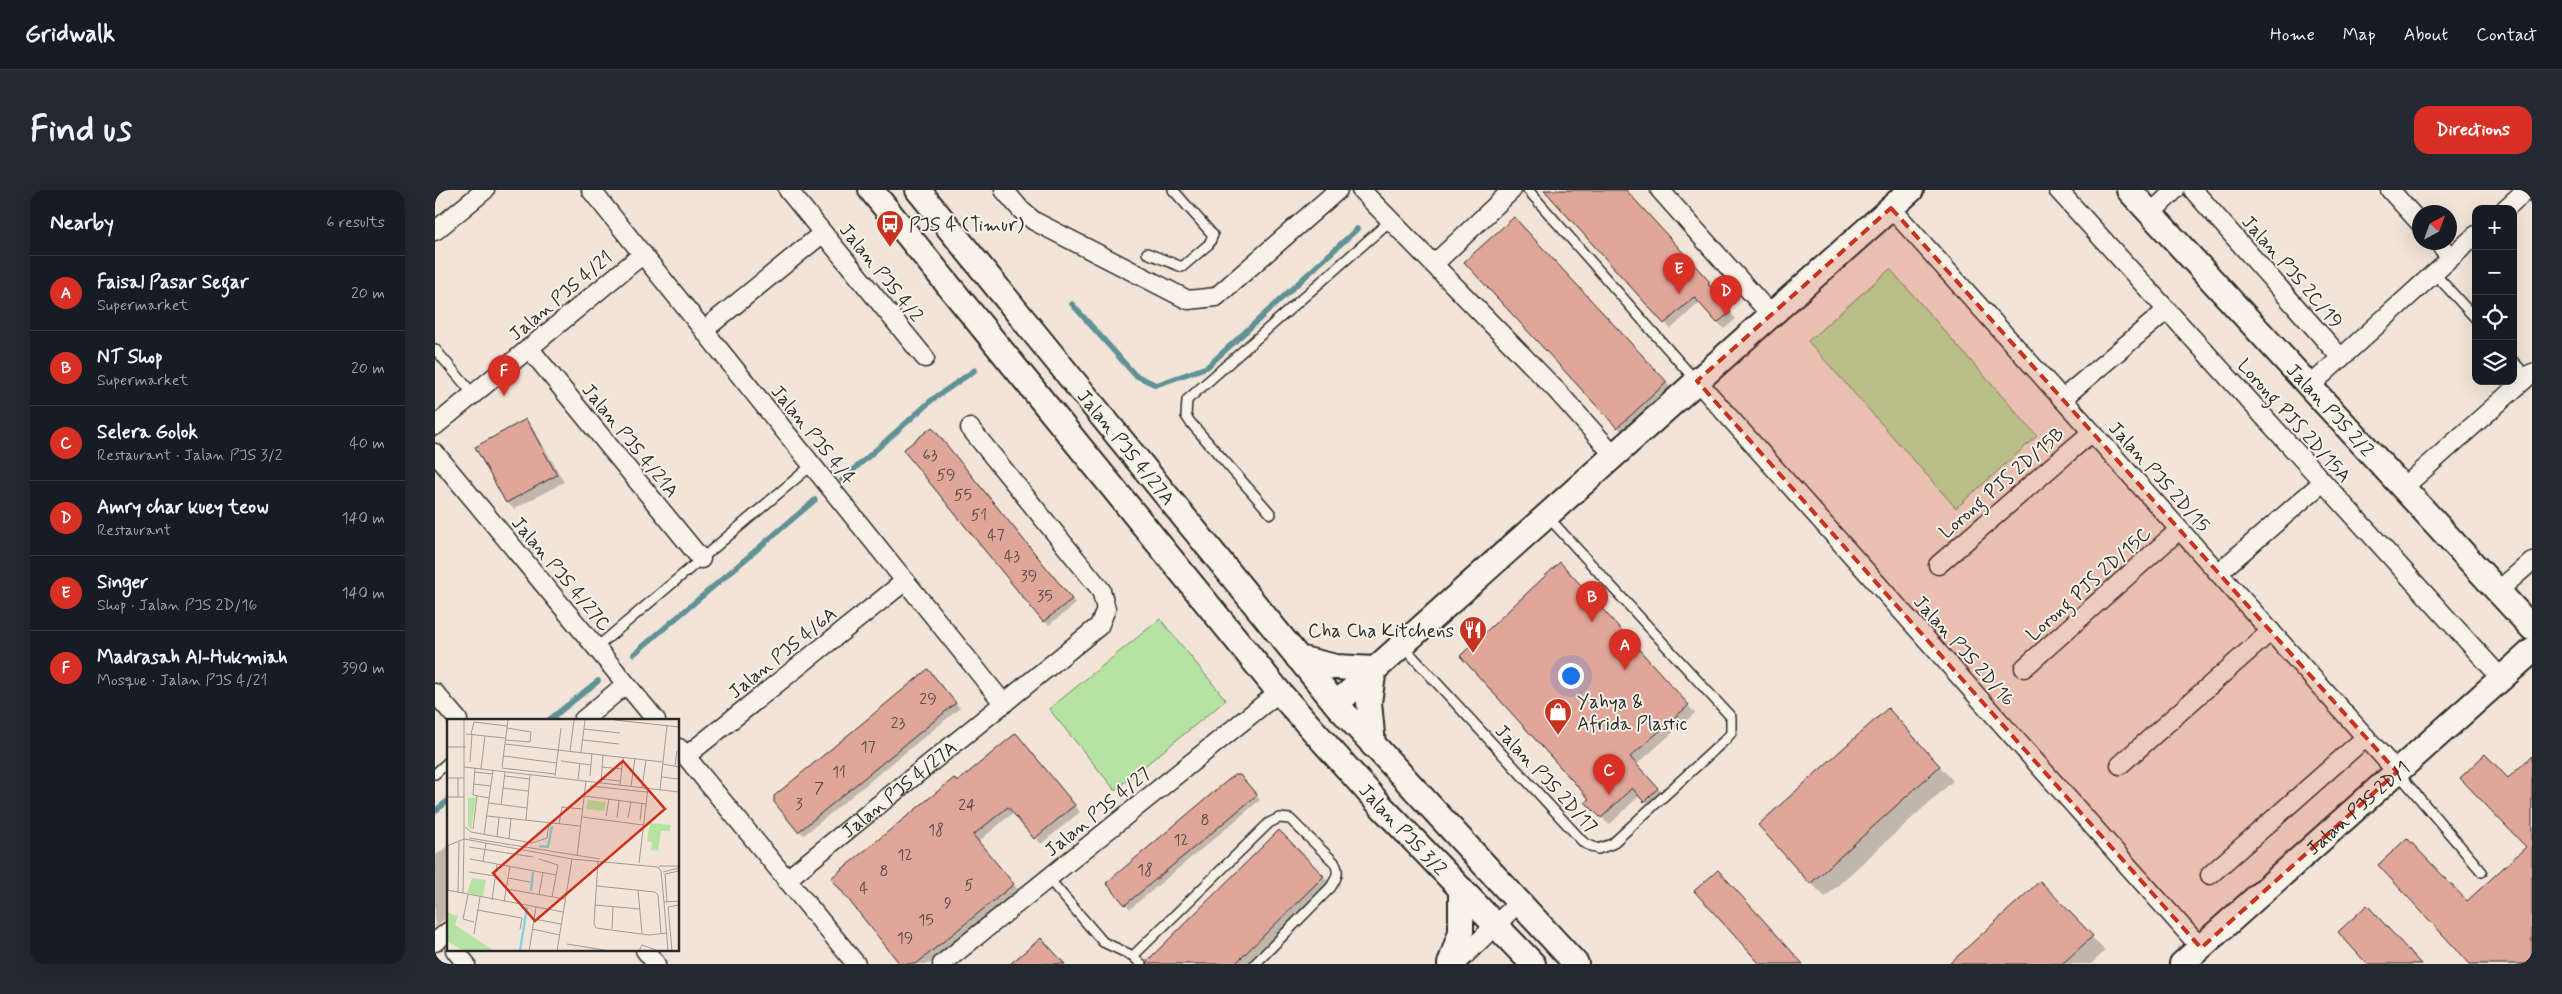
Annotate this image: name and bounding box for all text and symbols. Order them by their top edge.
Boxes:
text: Gridwalk [25,19,115,50]
text: Home [2270,23,2315,47]
text: Map [2343,23,2376,47]
text: About [2404,23,2448,47]
text: Contact [2476,23,2537,47]
button: Directions [2414,106,2532,154]
text: Find us [30,107,132,153]
north arrow [2412,205,2457,250]
map controls [2472,205,2517,385]
button: + [2472,205,2517,250]
text: Nearby [50,209,114,237]
bus stop icon: PJS 4 (Timur) [875,209,905,248]
street label: Jalan PJS 2C/19 [2236,210,2348,334]
text: 6 results [326,212,385,233]
place label: PJS 4 (Timur) [909,213,1024,238]
street label: Jalan PJS 4/2 [833,218,928,327]
street label: Jalan PJS 4/21 [504,245,618,347]
button: − [2472,250,2517,295]
pin: E [1663,253,1695,294]
text: Faisal Pasar Segar [97,270,249,295]
pin: D [1710,275,1742,316]
text: A [61,283,71,304]
text: 20 m [351,283,385,304]
text: Supermarket [97,295,188,316]
button: locate [2472,295,2517,340]
button: layers [2472,340,2517,385]
text: NT Shop [97,345,163,370]
street label: Lorong PJS 2D/15A [2229,354,2356,490]
pin: F [488,355,520,396]
text: B [61,358,71,379]
text: 20 m [351,358,385,379]
street label: Jalan PJS 2/2 [2280,358,2379,462]
text: Supermarket [97,370,188,391]
street label: Jalan PJS 4/21A [576,378,684,503]
street label: Jalan PJS 4/4 [765,380,861,490]
street label: Jalan PJS 4/27A [1071,385,1180,511]
street label: Jalan PJS 2D/15 [2103,416,2215,538]
text: Selera Golok [97,420,198,445]
street label: Lorong PJS 2D/15B [1934,422,2072,547]
text: C [60,433,72,454]
text: 40 m [349,433,385,454]
text: Restaurant · Jalan PJS 3/2 [97,445,283,466]
house number: 63 [923,445,938,466]
house number: 59 [936,465,956,486]
house number: 55 [954,485,972,506]
text: Amry char kuey teow [97,495,269,520]
house number: 51 [971,505,987,526]
text: D [60,508,72,529]
text: 140 m [341,508,385,529]
street label: Jalan PJS 4/27C [505,511,617,637]
text: Restaurant [97,520,171,541]
street label: Lorong PJS 2D/15C [2021,521,2159,649]
house number: 47 [987,525,1005,546]
house number: 43 [1004,546,1020,567]
house number: 39 [1021,566,1037,587]
text: Singer [97,570,148,595]
pin: B [1576,581,1608,622]
text: E [61,583,71,604]
text: 140 m [341,583,385,604]
house number: 35 [1037,586,1053,607]
street label: Jalan PJS 2D/16 [1907,590,2020,712]
text: Shop · Jalan PJS 2D/16 [97,595,257,616]
street label: Jalan PJS 4/6A [723,602,842,705]
restaurant icon: Cha Cha Kitchens [1458,615,1488,654]
place label: Cha Cha Kitchens [1308,619,1454,644]
pin: A [1609,629,1641,670]
text: Madrasah Al-Hukmiah [97,645,288,670]
text: F [62,658,70,679]
text: 390 m [342,658,385,679]
your location [1558,663,1584,689]
text: Mosque · Jalan PJS 4/21 [97,670,267,691]
house number: 29 [919,689,937,710]
place label: Yahya & Afrida Plastic [1577,690,1688,737]
shop icon: Yahya & Afrida Plastic [1543,697,1573,736]
house number: 23 [891,713,906,734]
inset map [447,719,680,952]
street label: Jalan PJS 2D/17 [1489,719,1603,839]
street label: Jalan PJS 4/27A [837,735,963,844]
house number: 17 [860,737,876,758]
pin: C [1593,754,1625,795]
street label: Jalan PJS 2D/1 [2301,756,2415,861]
house number: 11 [832,762,846,783]
street label: Jalan PJS 4/27 [1040,762,1156,863]
house number: 7 [814,778,824,799]
street label: Jalan PJS 3/2 [1353,779,1452,881]
house number: 3 [795,794,803,815]
house number: 24 [958,795,976,816]
house number: 8 [1200,810,1210,831]
house number: 18 [928,820,944,841]
house number: 12 [1173,830,1189,851]
house number: 12 [897,845,913,866]
house number: 18 [1137,860,1153,881]
house number: 8 [879,861,889,882]
house number: 5 [964,875,974,896]
house number: 4 [859,878,869,899]
house number: 9 [944,893,952,914]
house number: 15 [918,910,934,931]
house number: 19 [897,928,913,949]

